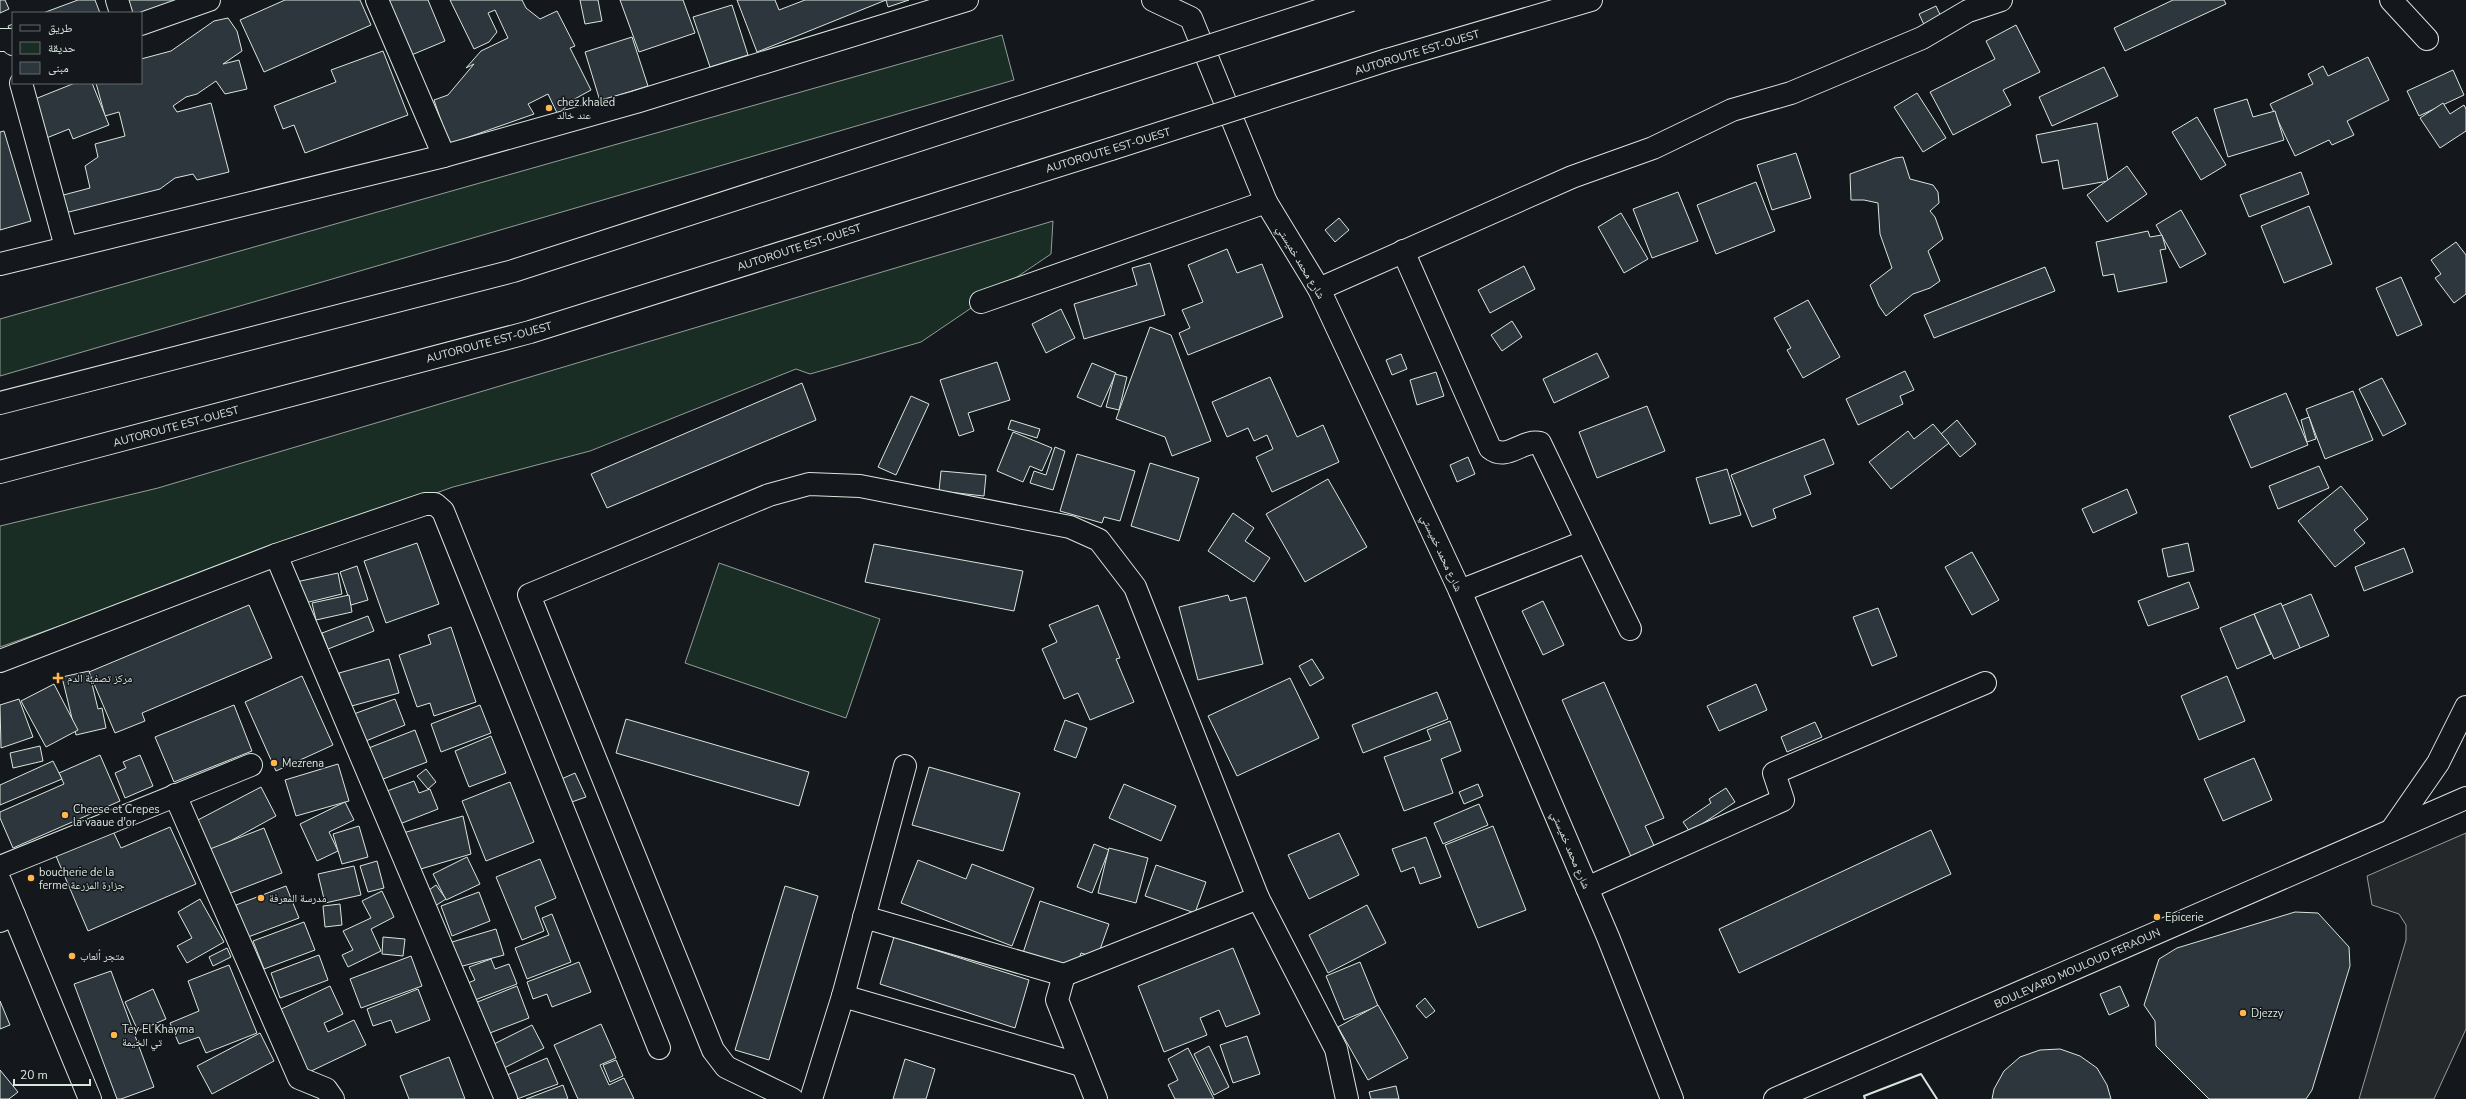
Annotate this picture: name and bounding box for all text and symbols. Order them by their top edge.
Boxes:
legend [12,12,142,84]
text: طريق [48,20,73,36]
street label: AUTOROUTE EST-OUEST [1353,26,1482,79]
text: حديقة [48,40,76,56]
text: مبنى [48,60,69,76]
place label: chez khaled عند خالد [557,95,615,123]
marker: chez khaled عند خالد [544,103,554,113]
street label: AUTOROUTE EST-OUEST [1044,124,1173,177]
street label: AUTOROUTE EST-OUEST [735,220,864,275]
street label: شارع محمد خميستي [1272,223,1328,302]
street label: AUTOROUTE EST-OUEST [424,318,554,367]
street label: AUTOROUTE EST-OUEST [111,402,241,451]
street label: شارع محمد خميستي [1416,512,1466,594]
place label: مركز تصفية الدم [67,671,132,686]
marker: مركز تصفية الدم [52,672,64,684]
place label: Mezrena [282,756,324,771]
marker: Mezrena [269,758,279,768]
place label: Cheese et Crepes la vaaue d'or [73,802,160,830]
street label: شارع محمد خميستي [1547,809,1594,892]
marker: Cheese et Crepes la vaaue d'or [60,810,70,820]
place label: boucherie de la ferme جزارة المزرعة [39,865,125,893]
marker: boucherie de la ferme جزارة المزرعة [26,873,36,883]
place label: مدرسة المعرفة [269,891,327,906]
marker: مدرسة المعرفة [256,893,266,903]
place label: Epicerie [2165,910,2204,925]
marker: Epicerie [2152,912,2162,922]
street label: BOULEVARD MOULOUD FERAOUN [1992,925,2163,1012]
place label: متجر ألعاب [80,949,124,964]
marker: متجر ألعاب [67,951,77,961]
place label: Djezzy [2251,1006,2284,1021]
marker: Djezzy [2238,1008,2248,1018]
place label: Tey El Khayma تي الخيمة [122,1022,195,1051]
marker: Tey El Khayma تي الخيمة [109,1030,119,1040]
scale bar [14,1061,90,1087]
text: 20 m [20,1067,48,1083]

